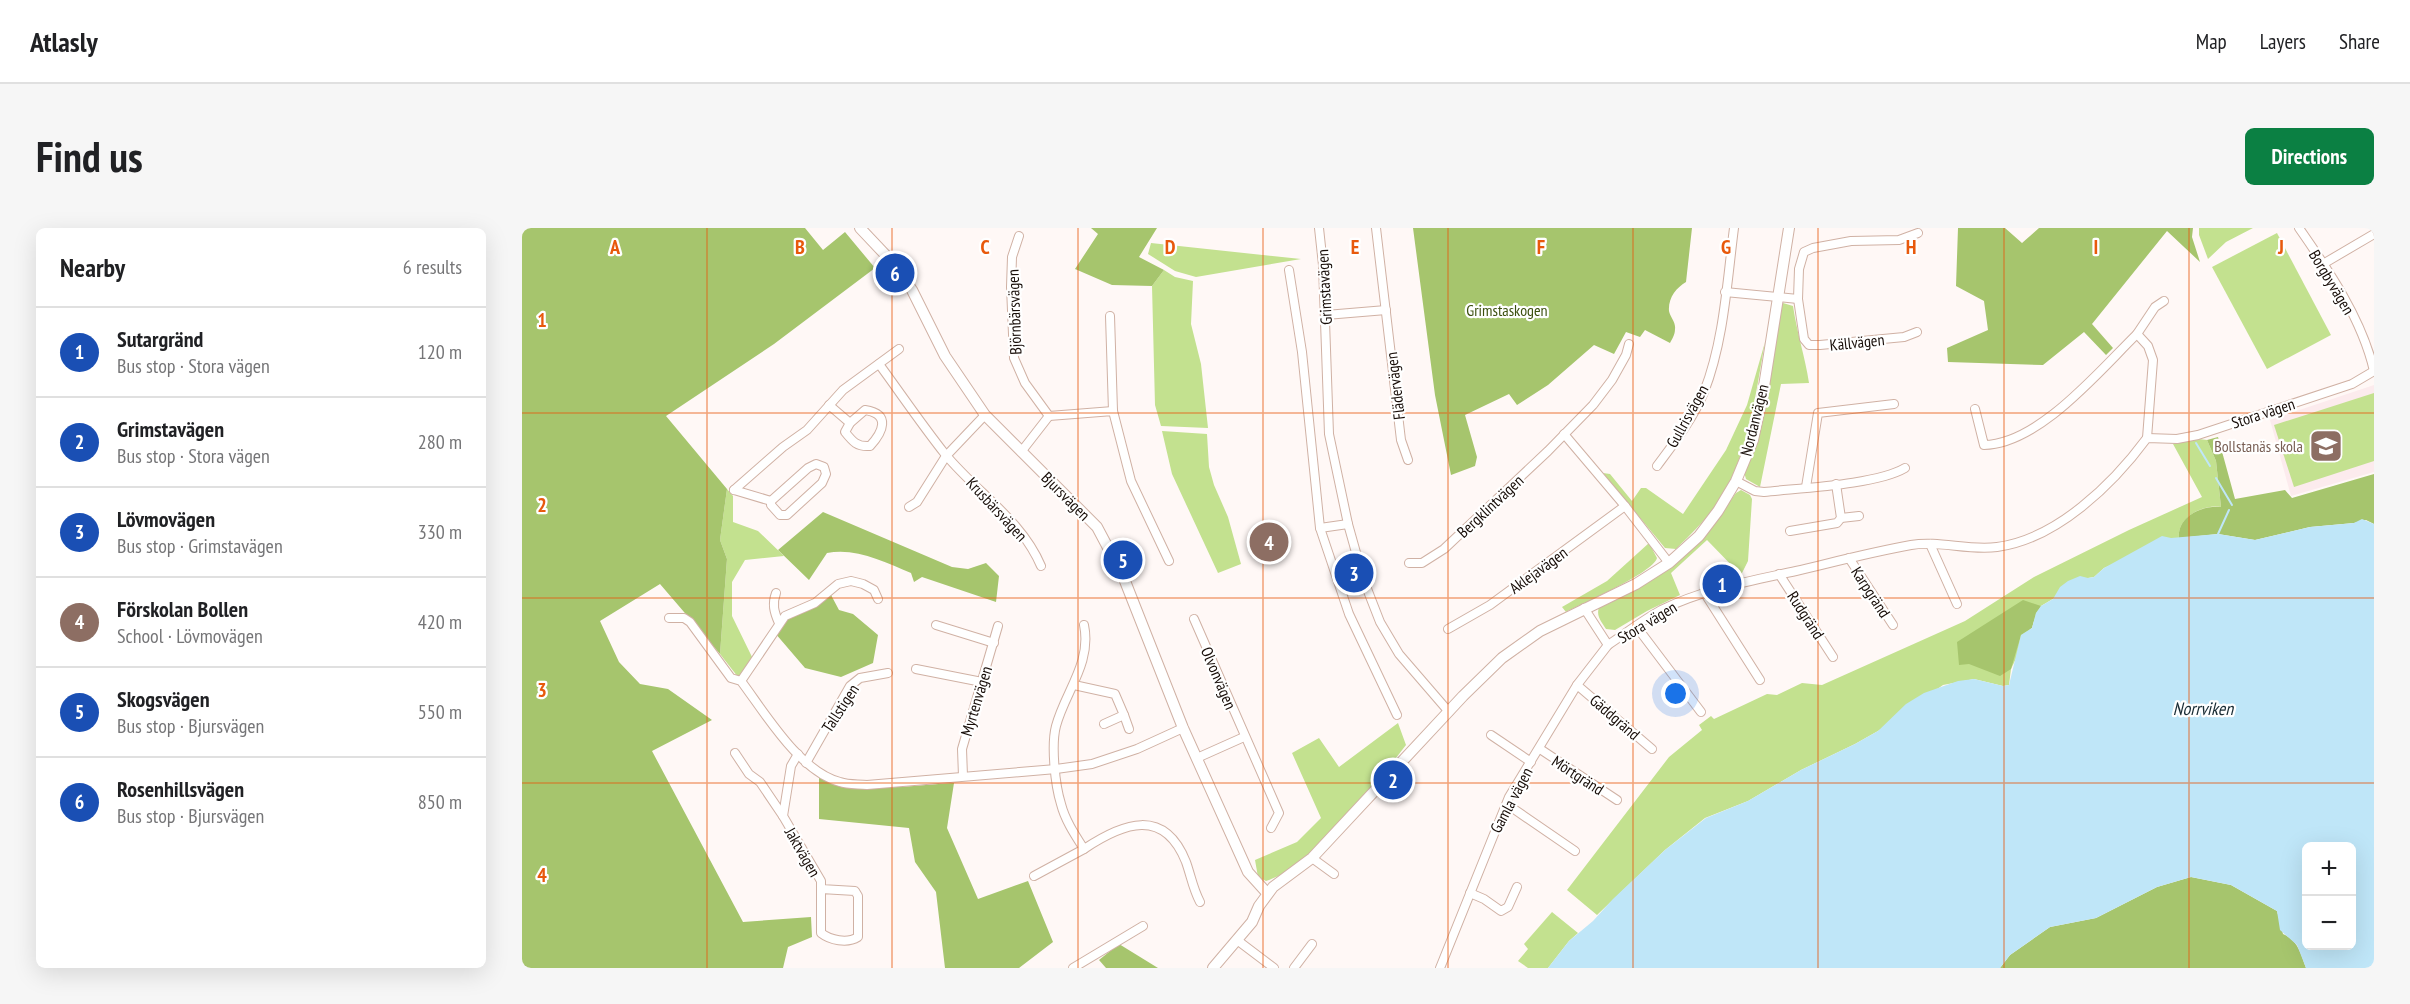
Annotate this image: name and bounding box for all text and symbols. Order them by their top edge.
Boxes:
text: Atlasly [30,23,98,60]
text: Map [2196,28,2227,55]
text: Layers [2260,28,2306,55]
text: Share [2339,28,2380,55]
button: Directions [2245,128,2374,185]
text: Find us [36,129,143,184]
text: A [609,234,621,260]
text: B [795,234,805,260]
text: C [980,234,990,260]
text: D [1165,234,1176,260]
text: E [1351,234,1359,260]
text: F [1537,234,1545,260]
text: G [1721,234,1731,260]
text: H [1906,234,1916,260]
text: I [2094,234,2098,260]
text: J [2277,234,2284,260]
street label: Borgbyvägen [2305,246,2359,318]
street label: Grimstavägen [1312,249,1336,325]
pin: 6 [876,250,914,296]
text: Nearby [60,251,125,284]
text: 6 results [403,254,462,280]
street label: Björnbärsvägen [1003,269,1025,355]
park label: Grimstaskogen [1466,300,1548,320]
text: 1 [537,307,547,333]
text: Sutargränd [117,325,203,353]
street label: Källvägen [1829,329,1885,355]
text: 1 [75,339,84,365]
text: 120 m [418,339,462,365]
street label: Flädervägen [1381,351,1409,421]
text: Bus stop · Stora vägen [117,353,270,379]
street label: Gullrisvägen [1662,381,1712,451]
street label: Nordanvägen [1735,382,1773,458]
street label: Stora vägen [2229,393,2297,433]
text: Grimstavägen [117,415,224,443]
school or university icon: Bollstanäs skola [2308,428,2344,464]
text: 2 [75,429,84,455]
text: 280 m [418,429,462,455]
place label: Bollstanäs skola [2214,436,2303,456]
text: Bus stop · Stora vägen [117,443,270,469]
street label: Bjursvägen [1037,467,1095,525]
street label: Bergklintvägen [1453,470,1527,542]
street label: Krusbärsvägen [962,473,1032,545]
text: 2 [537,492,547,518]
text: Lövmovägen [117,505,215,533]
text: 3 [75,519,84,545]
text: 330 m [418,519,462,545]
pin: 4 [1250,520,1288,564]
text: Bus stop · Grimstavägen [117,533,283,559]
pin: 5 [1104,538,1142,582]
street label: Aklejavägen [1505,542,1571,598]
pin: 3 [1334,550,1374,596]
pin: 1 [1702,562,1742,606]
street label: Karpgränd [1847,563,1895,621]
street label: Rudgränd [1783,587,1829,643]
text: Förskolan Bollen [117,595,248,623]
street label: Stora vägen [1614,597,1680,647]
text: 4 [75,609,84,635]
text: 420 m [418,609,462,635]
text: School · Lövmovägen [117,623,263,649]
street label: Olvonvägen [1197,644,1241,712]
street label: Myrtenvägen [956,664,996,738]
text: 3 [537,677,547,703]
your location [1661,679,1690,708]
street label: Tallstigen [817,680,863,736]
text: Skogsvägen [117,685,210,713]
street label: Gäddgränd [1586,690,1644,744]
water label: Norrviken [2173,697,2234,720]
text: 5 [75,699,84,725]
text: 550 m [418,699,462,725]
text: Bus stop · Bjursvägen [117,713,264,739]
street label: Mörtgränd [1548,751,1608,799]
pin: 2 [1374,758,1412,802]
street label: Gamla vägen [1485,764,1537,836]
text: Rosenhillsvägen [117,775,244,803]
text: 6 [75,789,84,815]
text: 850 m [418,789,462,815]
text: Bus stop · Bjursvägen [117,803,264,829]
street label: Jaktvägen [780,823,825,880]
map controls [2302,842,2356,950]
button: + [2302,842,2356,896]
text: 4 [537,862,547,888]
button: − [2302,896,2356,950]

